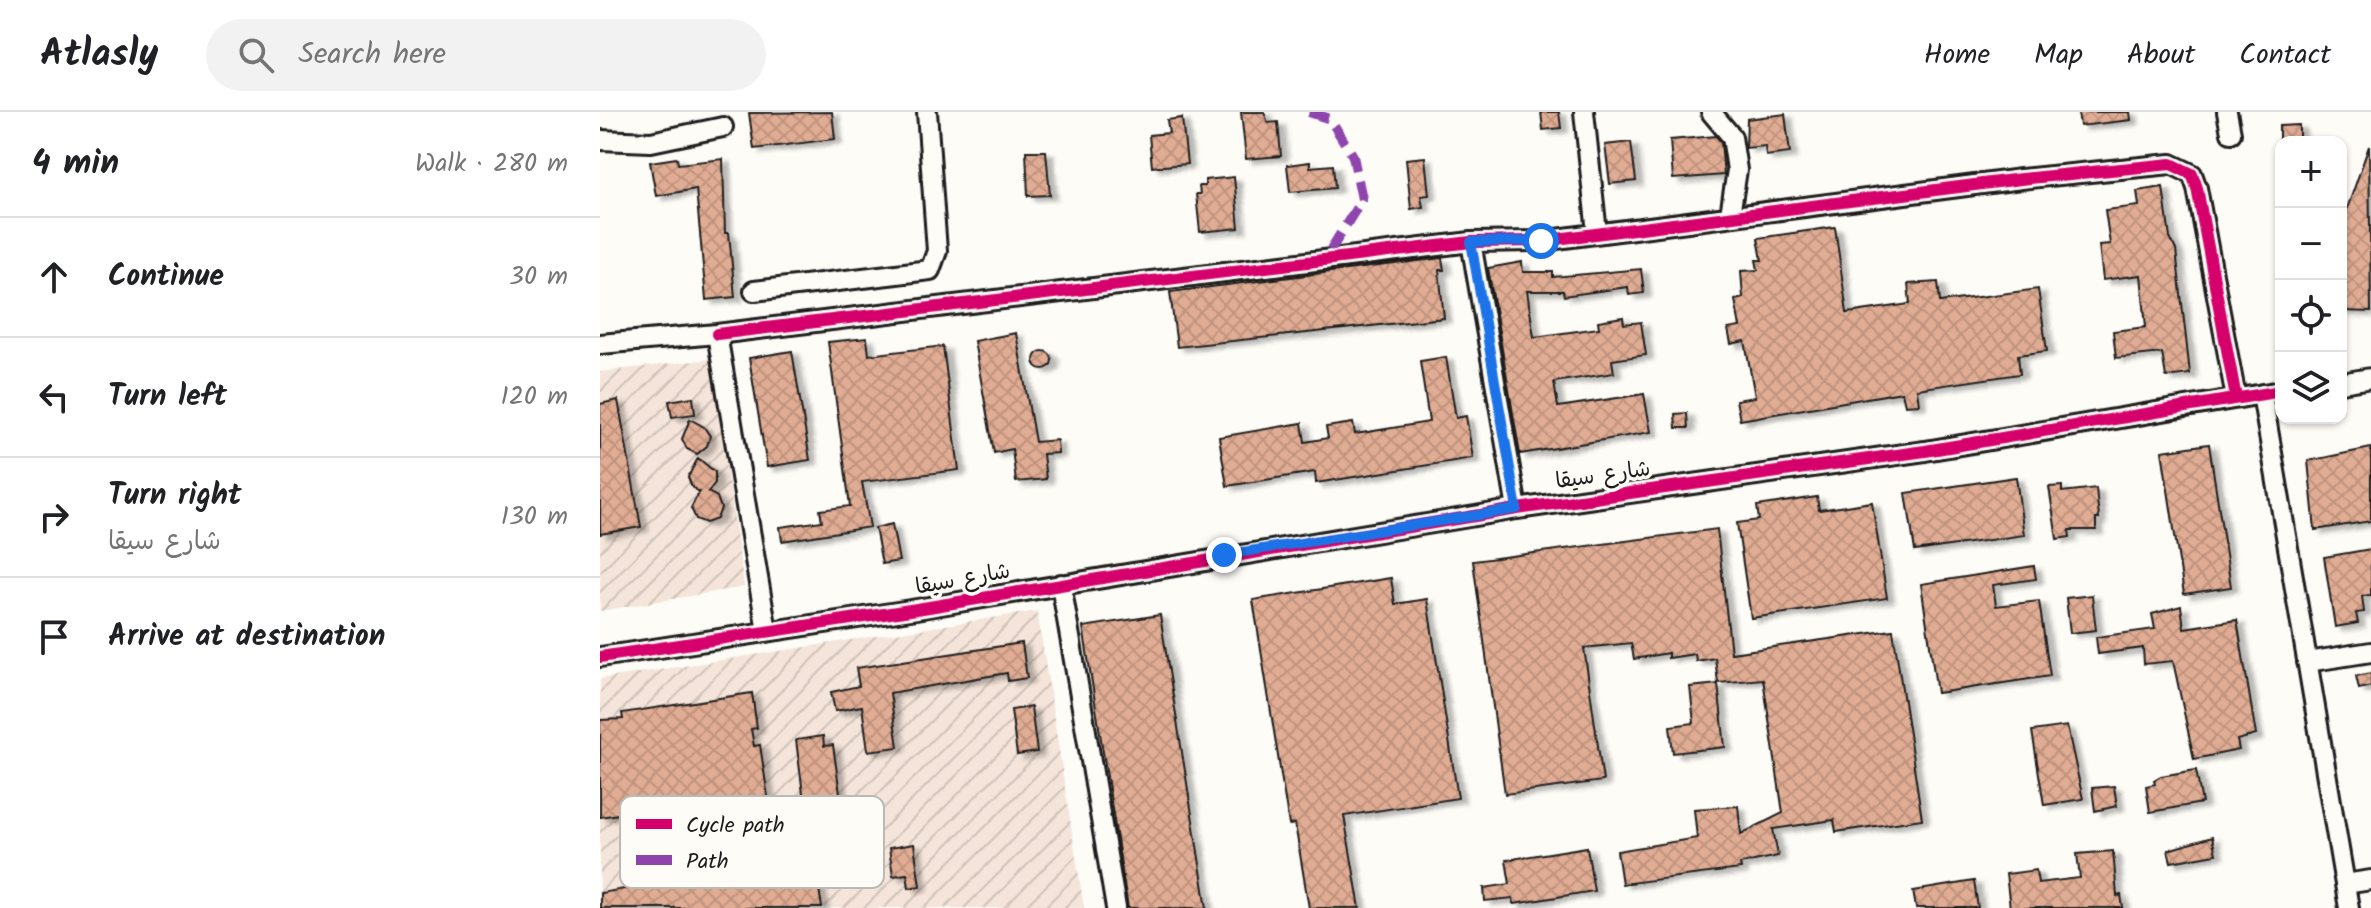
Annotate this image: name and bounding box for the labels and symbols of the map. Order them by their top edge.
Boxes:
route start [1523,223,1559,259]
street label: شارع سيقا [1553,452,1653,500]
route end [1206,537,1242,573]
street label: شارع سيقا [913,554,1013,606]
legend [620,796,884,888]
text: Cycle path [686,809,785,844]
text: Path [686,845,729,880]

